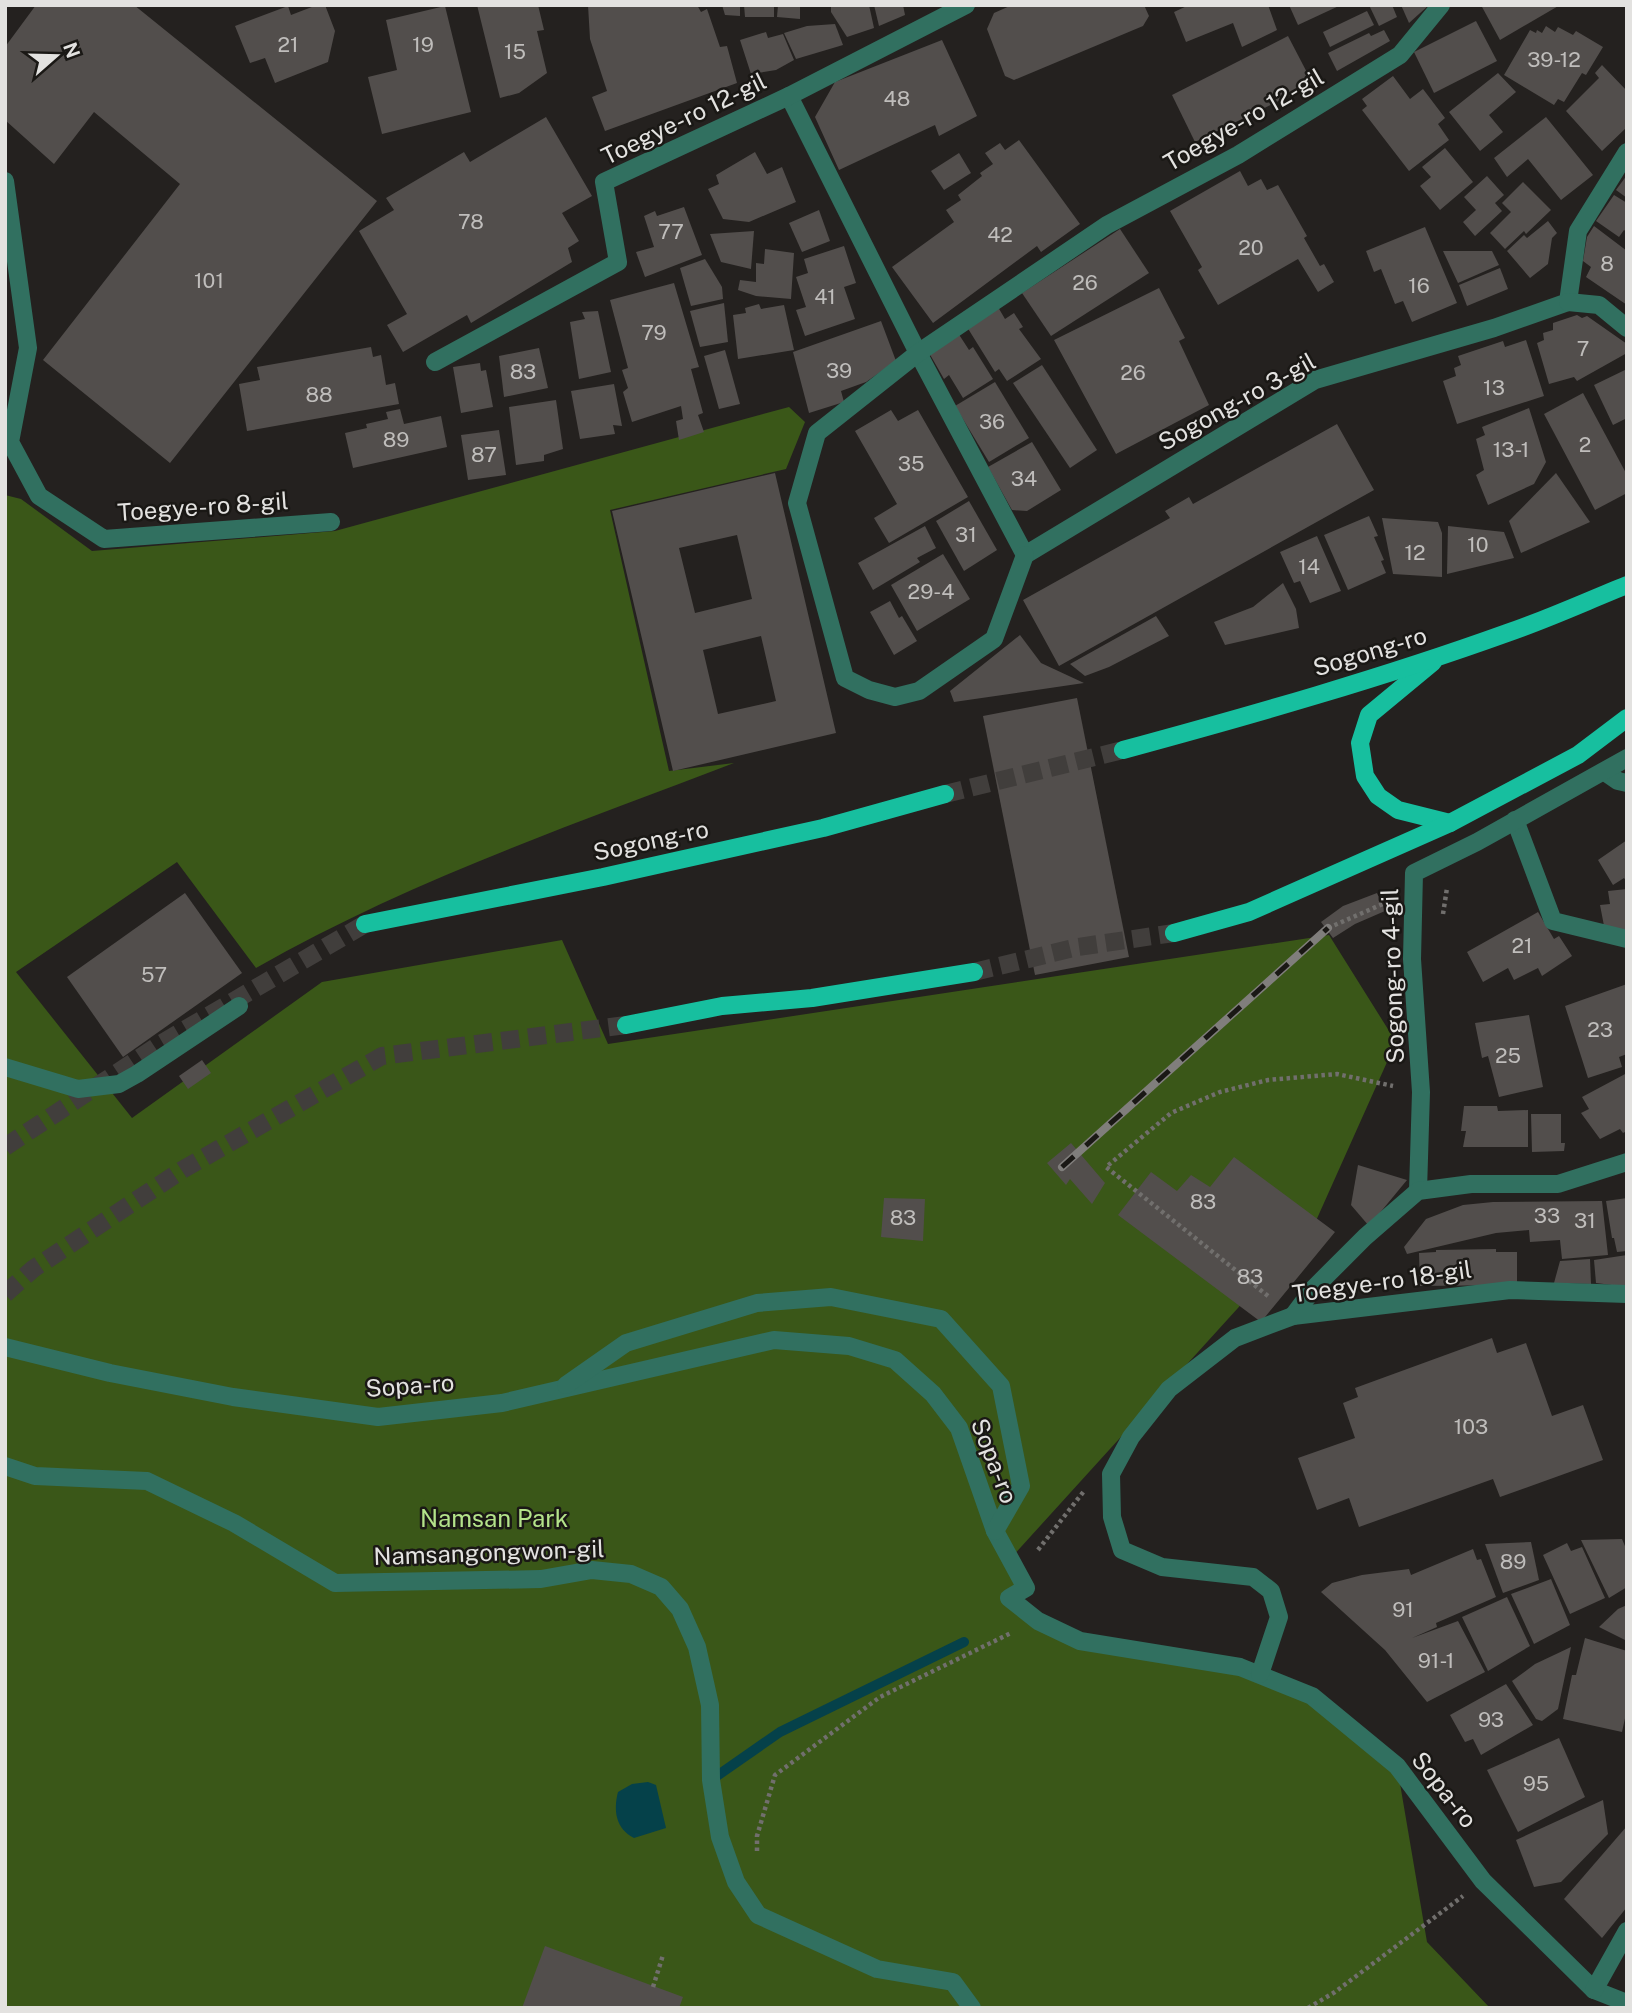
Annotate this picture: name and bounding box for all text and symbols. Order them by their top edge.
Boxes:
north arrow [21,21,91,91]
house number: 21 [277,32,299,57]
house number: 19 [412,32,434,57]
text: N [59,39,85,61]
house number: 15 [504,39,526,64]
house number: 39-12 [1527,47,1581,72]
street label: Toegye-ro 12-gil [1159,62,1328,176]
street label: Toegye-ro 12-gil [597,66,771,170]
house number: 48 [884,86,910,111]
house number: 78 [458,209,484,234]
house number: 77 [658,219,684,244]
house number: 42 [987,222,1013,247]
house number: 20 [1238,235,1264,260]
house number: 8 [1600,251,1614,276]
house number: 101 [194,268,224,293]
house number: 26 [1072,270,1098,295]
house number: 16 [1408,273,1430,298]
house number: 41 [814,284,836,309]
house number: 79 [641,320,667,345]
house number: 7 [1577,336,1589,361]
street label: Sogong-ro 3-gil [1153,346,1320,456]
house number: 39 [826,358,852,383]
house number: 83 [510,359,536,384]
house number: 26 [1120,360,1146,385]
house number: 13 [1483,375,1505,400]
house number: 88 [305,382,333,407]
house number: 36 [979,409,1005,434]
house number: 89 [383,427,409,452]
house number: 2 [1579,432,1591,457]
house number: 13-1 [1493,437,1529,462]
house number: 87 [471,442,497,467]
house number: 35 [898,451,924,476]
house number: 34 [1011,466,1037,491]
street label: Toegye-ro 8-gil [116,486,289,526]
house number: 31 [955,522,977,547]
house number: 10 [1467,532,1489,557]
house number: 12 [1404,540,1426,565]
house number: 14 [1298,554,1320,579]
house number: 29-4 [908,579,954,604]
street label: Sogong-ro [1310,621,1430,682]
street label: Sogong-ro [590,814,711,866]
street label: Sogong-ro 4-gil [1375,888,1409,1064]
house number: 21 [1511,933,1533,958]
house number: 57 [141,962,167,987]
house number: 23 [1587,1017,1613,1042]
house number: 25 [1495,1043,1521,1068]
house number: 83 [1190,1189,1216,1214]
house number: 33 [1534,1203,1560,1228]
house number: 83 [890,1205,916,1230]
house number: 31 [1574,1208,1596,1233]
street label: Toegye-ro 18-gil [1290,1255,1473,1307]
house number: 83 [1237,1264,1263,1289]
street label: Sopa-ro [365,1368,455,1402]
street label: Sopa-ro [966,1414,1024,1507]
house number: 103 [1454,1414,1488,1439]
park label: Namsan Park [420,1504,568,1532]
street label: Namsangongwon-gil [373,1534,605,1570]
house number: 89 [1500,1549,1526,1574]
house number: 91 [1392,1597,1414,1622]
house number: 91-1 [1418,1648,1454,1673]
house number: 93 [1478,1707,1504,1732]
street label: Sopa-ro [1406,1746,1483,1833]
house number: 95 [1523,1771,1549,1796]

